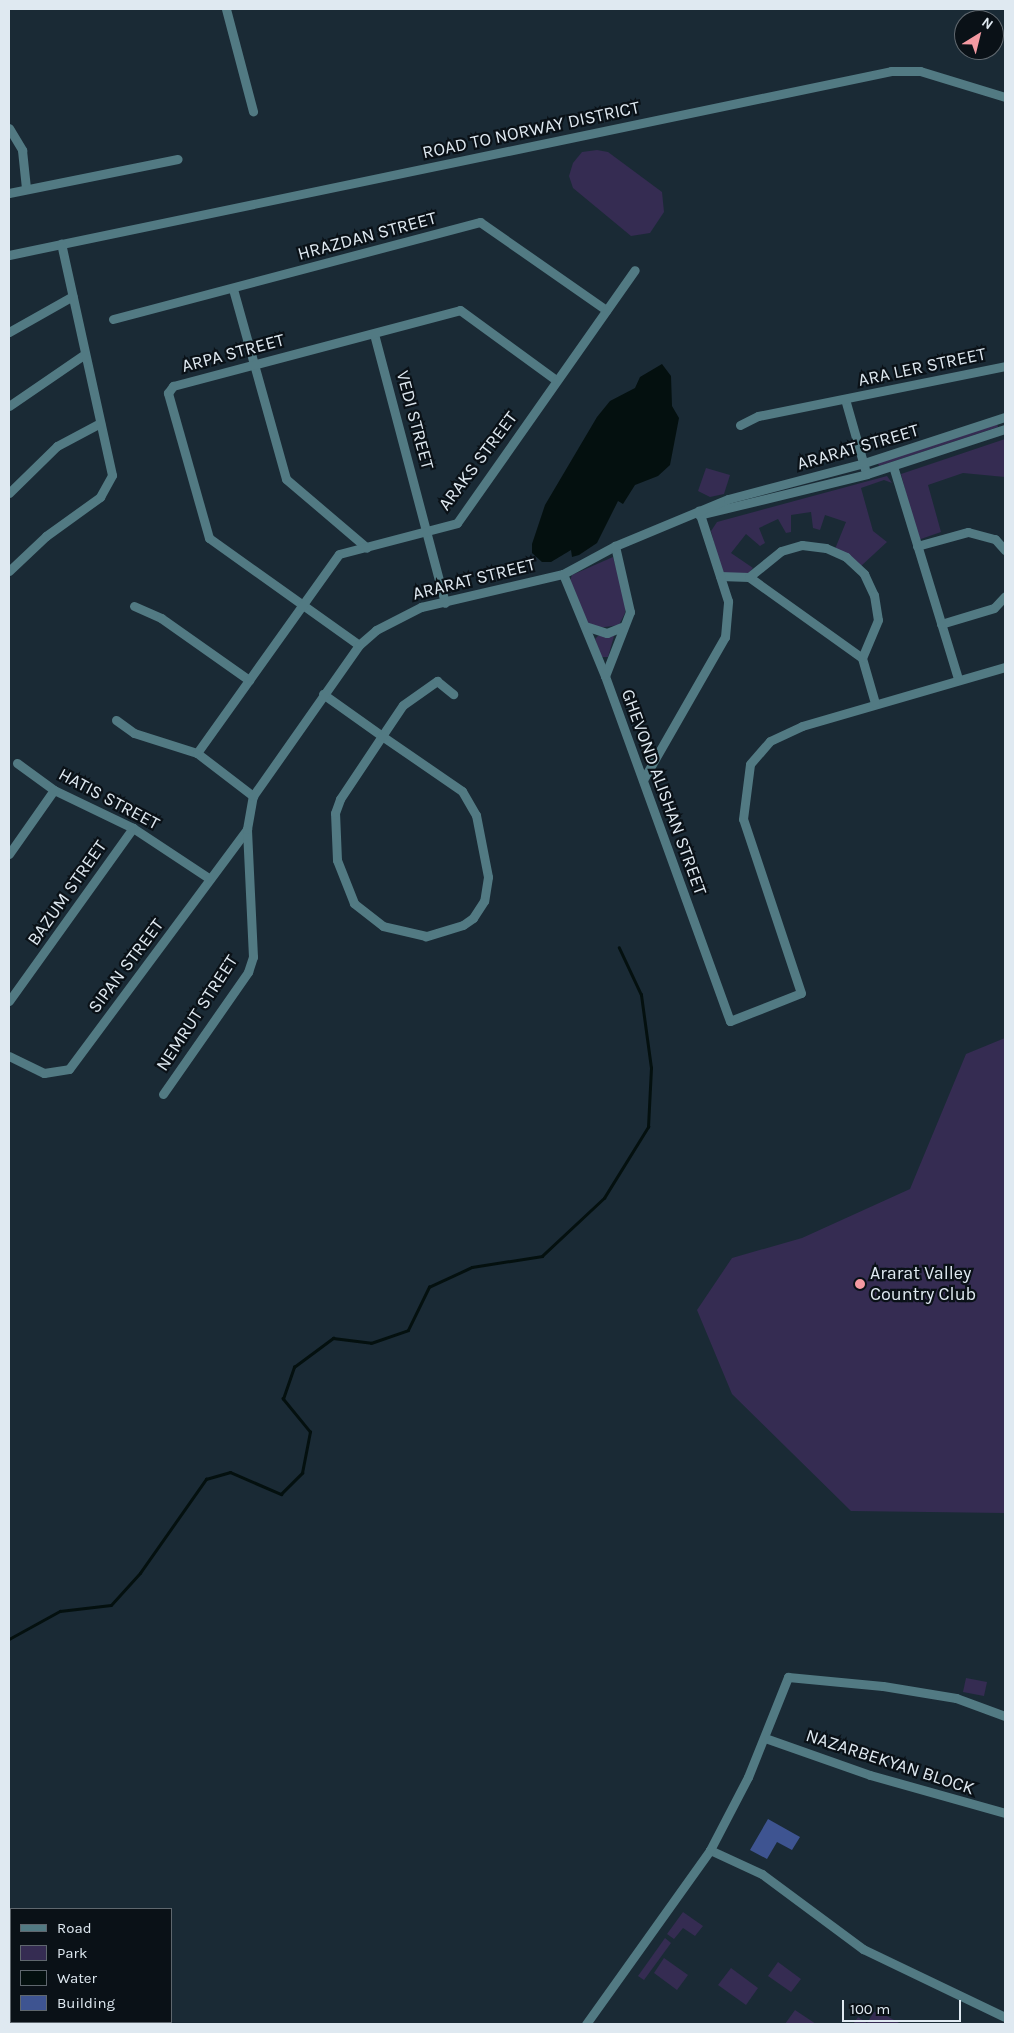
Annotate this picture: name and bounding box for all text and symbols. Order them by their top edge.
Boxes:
north arrow [954,10,1004,60]
text: N [978,13,997,33]
street label: ROAD TO NORWAY DISTRICT [420,96,642,164]
street label: HRAZDAN STREET [295,207,439,265]
street label: ARPA STREET [179,329,287,377]
street label: ARA LER STREET [856,343,988,391]
street label: VEDI STREET [391,368,439,472]
street label: ARAKS STREET [434,407,522,515]
street label: ARARAT STREET [795,419,921,475]
street label: ARARAT STREET [410,553,538,605]
street label: GHEVOND ALISHAN STREET [617,686,711,898]
street label: HATIS STREET [55,763,163,835]
street label: BAZUM STREET [23,836,111,950]
street label: SIPAN STREET [84,915,168,1017]
street label: NEMRUT STREET [151,951,243,1075]
place label: Ararat Valley Country Club [870,1263,976,1306]
marker: Ararat Valley Country Club [854,1278,866,1290]
street label: NAZARBEKYAN BLOCK [803,1725,977,1799]
legend [10,1908,172,2023]
text: Road [57,1919,92,1937]
text: Park [57,1944,87,1962]
text: Water [57,1969,97,1987]
scale bar [844,1990,963,2022]
text: Building [57,1994,115,2012]
text: 100 m [850,2000,890,2018]

